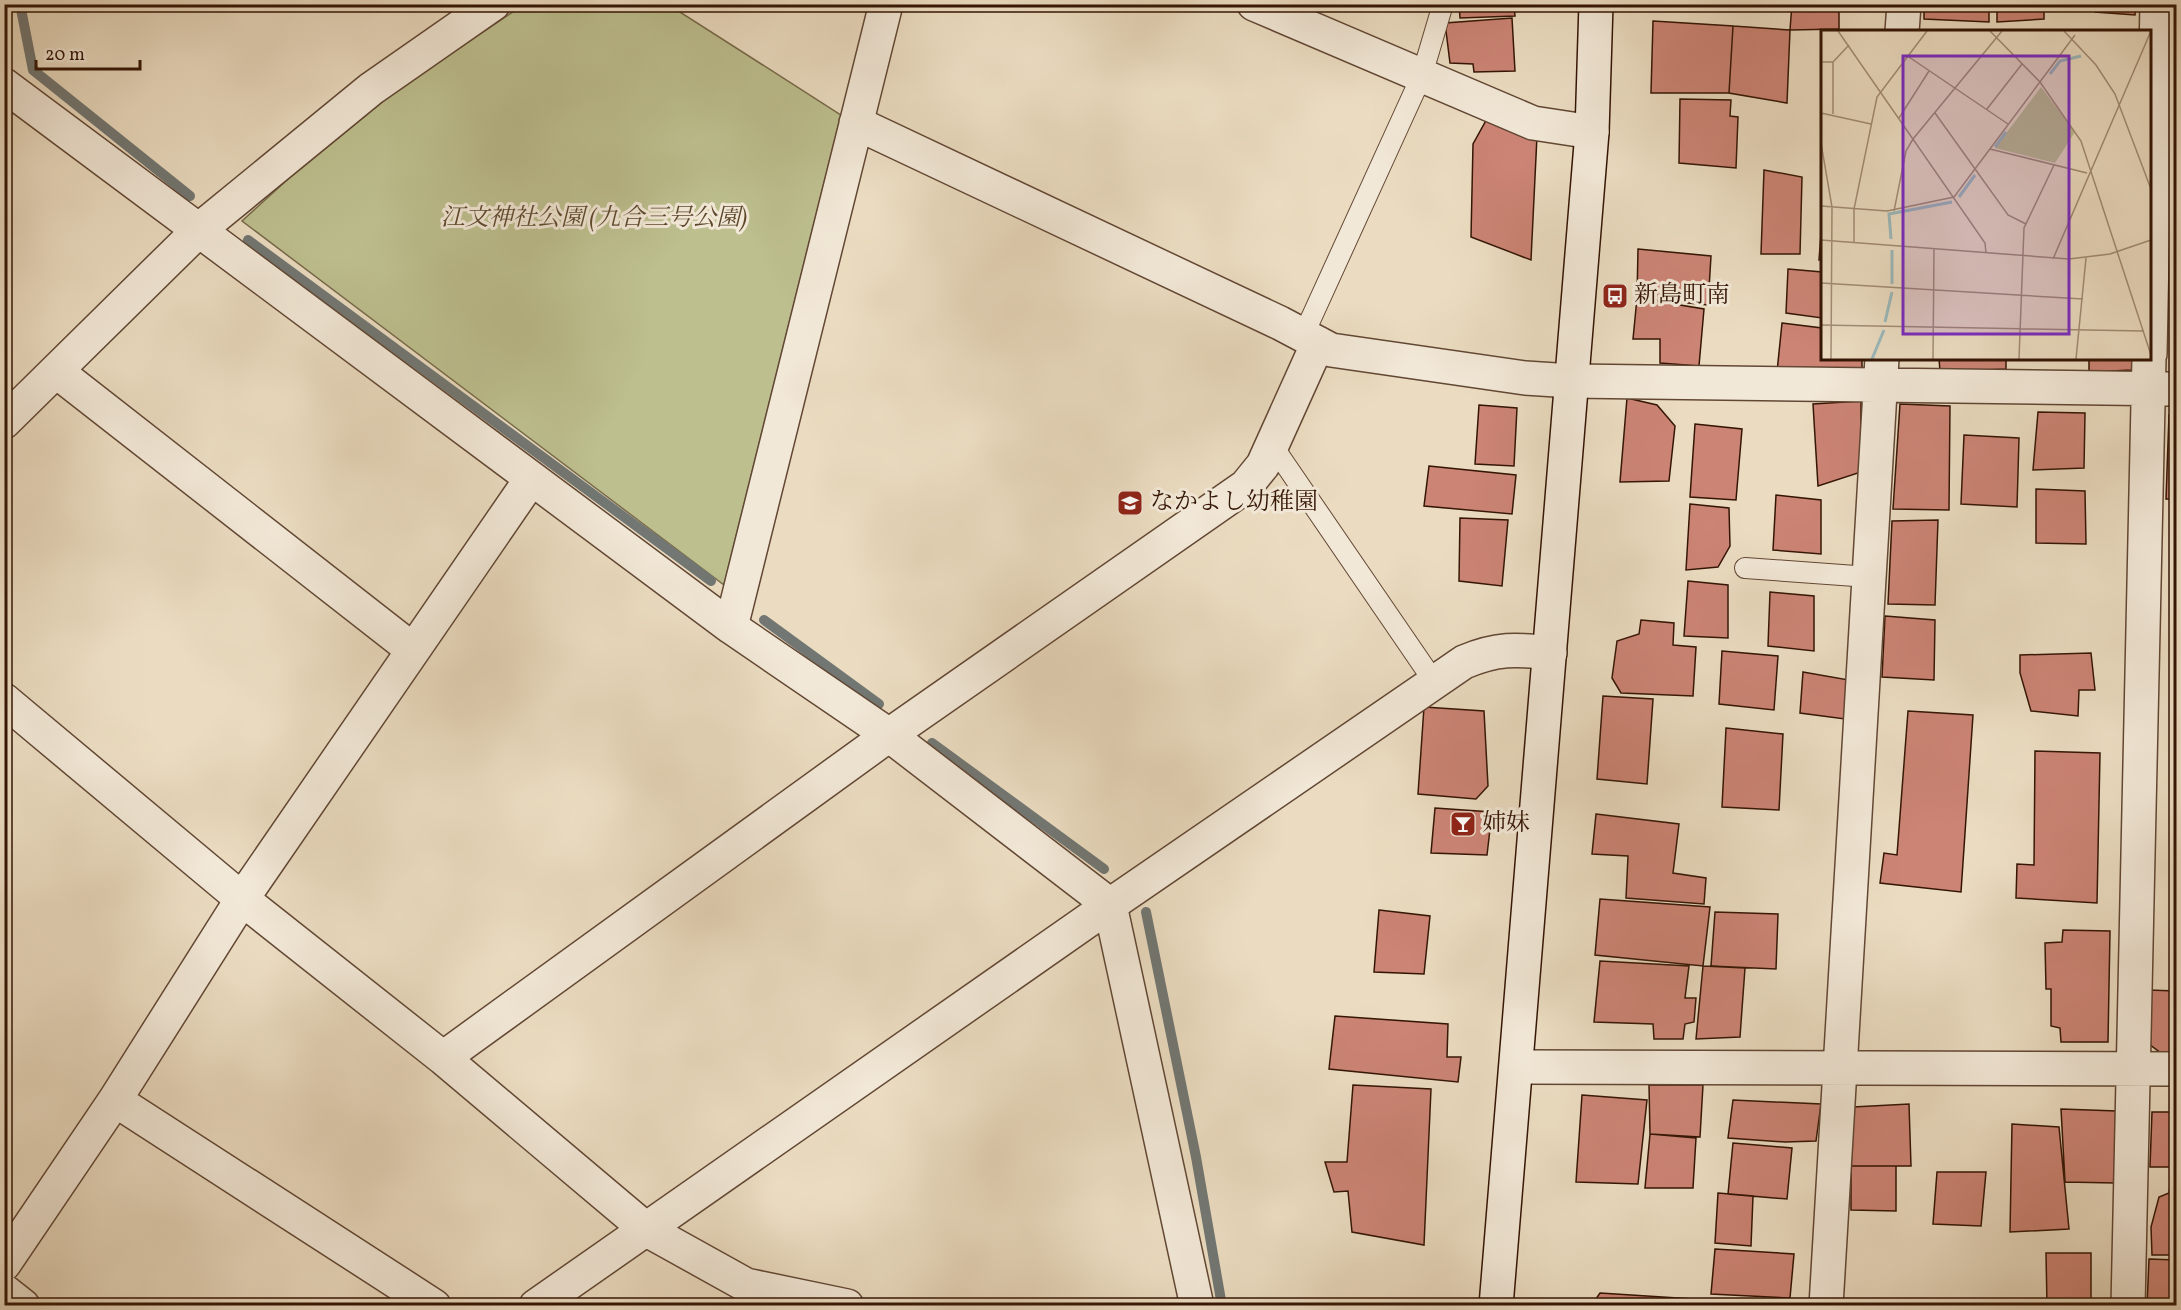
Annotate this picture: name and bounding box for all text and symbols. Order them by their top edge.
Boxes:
inset map [1821,30,2151,360]
scale bar [36,33,140,71]
text: 20 m [45,43,85,68]
park label: 江文神社公園 (九合三号公園) [441,202,747,236]
place label: 新島町南 [1634,279,1730,313]
bus stop icon: 新島町南 [1600,281,1630,311]
place label: なかよし幼稚園 [1150,486,1318,520]
school or university icon: なかよし幼稚園 [1115,488,1145,518]
place label: 姉妹 [1482,807,1530,841]
bar icon: 姉妹 [1448,809,1478,839]

